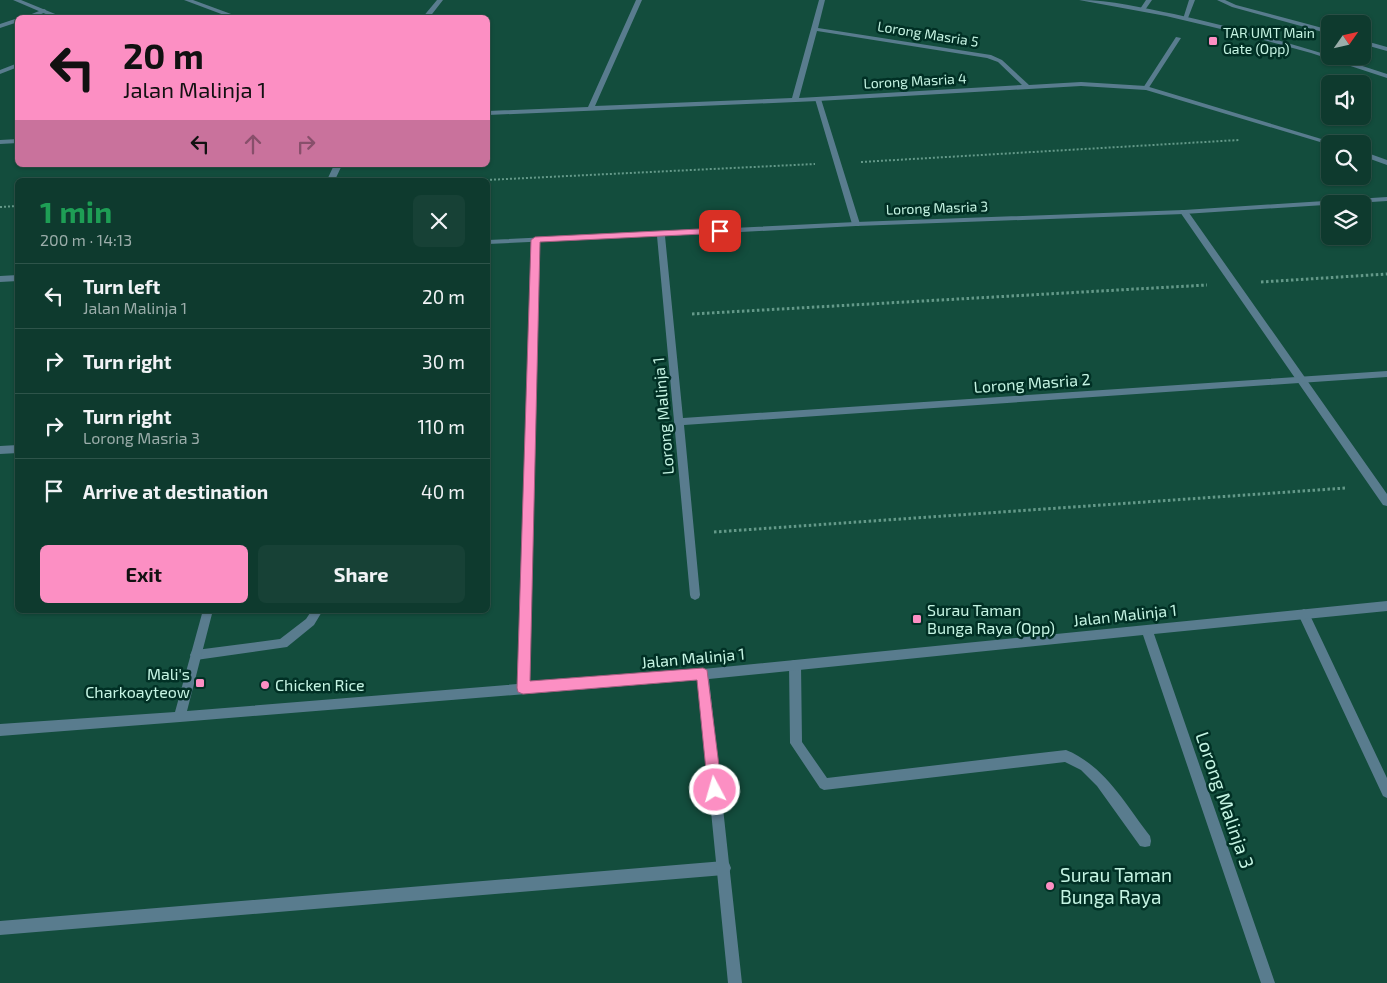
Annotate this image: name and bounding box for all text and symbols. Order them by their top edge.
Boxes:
north arrow [1321,15,1371,65]
map controls [1321,15,1371,245]
street label: Lorong Masria 5 [876,17,980,50]
place label: TAR UMT Main Gate (Opp) [1223,24,1315,57]
text: 20 m [123,34,204,76]
icon: left [40,35,105,100]
marker: TAR UMT Main Gate (Opp) [1207,35,1219,47]
street label: Lorong Masria 4 [863,69,967,92]
button: sound [1321,75,1371,125]
text: Jalan Malinja 1 [123,76,266,102]
icon: left [186,130,214,158]
icon: ahead [239,130,267,158]
icon: right [292,130,320,158]
button: search [1321,135,1371,185]
text: 1 min [40,193,112,229]
button: close [413,195,465,247]
button: layers [1321,195,1371,245]
street label: Lorong Masria 3 [886,197,988,218]
pin [699,210,741,252]
icon: arrive [706,217,734,245]
text: 200 m · 14:13 [40,230,132,249]
text: Turn left [83,275,160,298]
icon: left [40,282,68,310]
text: 20 m [422,285,465,308]
text: Jalan Malinja 1 [83,298,187,317]
icon: right [40,347,68,375]
text: Turn right [83,350,171,373]
text: 30 m [422,350,465,373]
street label: Lorong Malinja 1 [648,356,678,476]
street label: Lorong Masria 2 [973,369,1091,396]
text: Turn right [83,405,171,428]
icon: right [40,412,68,440]
text: 110 m [418,415,465,438]
text: Lorong Masria 3 [83,428,200,447]
icon: arrive [40,477,68,505]
text: Arrive at destination [83,480,268,503]
text: 40 m [421,480,465,503]
button: Exit [40,545,248,603]
button: Share [258,545,465,603]
place label: Surau Taman Bunga Raya (Opp) [927,600,1055,637]
street label: Jalan Malinja 1 [1072,600,1178,630]
marker: Surau Taman Bunga Raya (Opp) [911,613,923,625]
street label: Jalan Malinja 1 [640,643,746,673]
place label: Mali's Charkoayteow [85,664,190,701]
place label: Chicken Rice [275,675,365,694]
marker: Mali's Charkoayteow [194,677,206,689]
marker: Chicken Rice [259,679,271,691]
street label: Lorong Malinja 3 [1191,728,1260,871]
position arrow [688,763,740,815]
place label: Surau Taman Bunga Raya [1060,863,1172,908]
marker: Surau Taman Bunga Raya [1044,880,1056,892]

